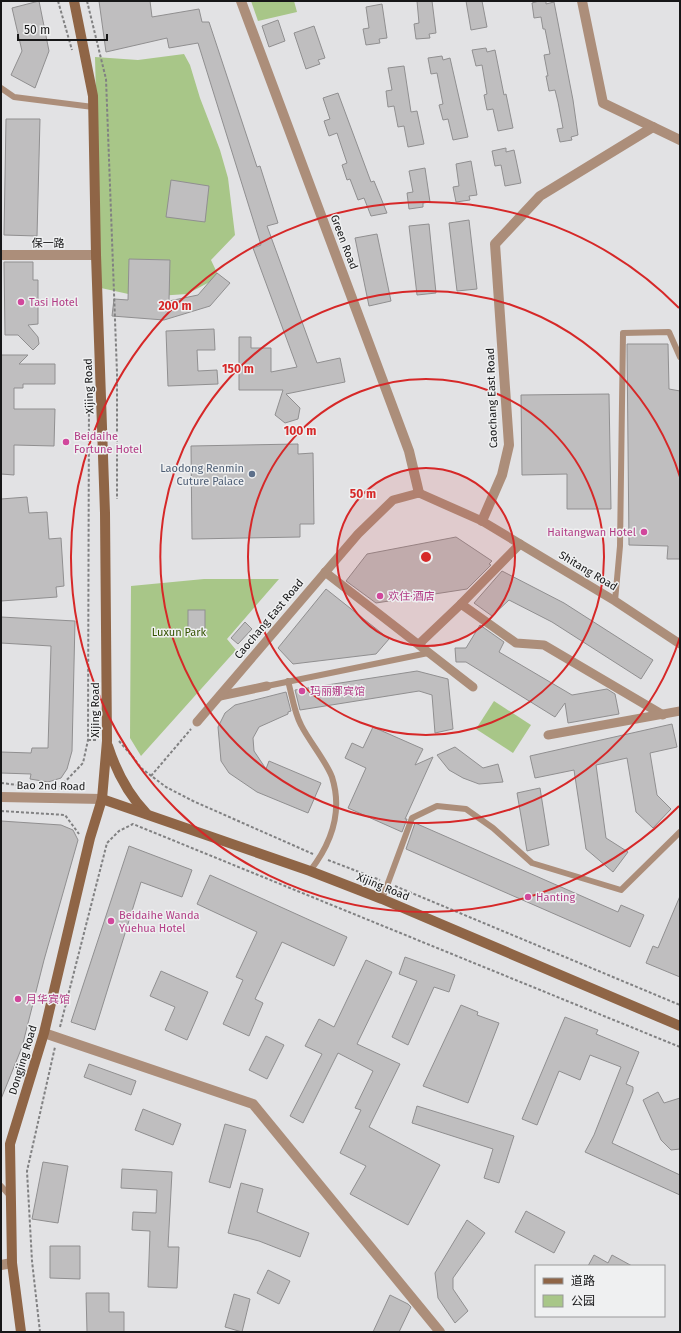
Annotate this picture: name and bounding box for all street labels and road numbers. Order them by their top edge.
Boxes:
street label: Green Road [328,213,360,271]
street label: 保一路 [32,237,65,250]
street label: Caochang East Road [484,348,500,448]
street label: Xijing Road [82,358,96,414]
street label: Shitang Road [556,548,620,594]
street label: Caochang East Road [232,576,306,662]
street label: Xijing Road [89,682,102,738]
street label: Bao 2nd Road [17,779,85,793]
street label: Xijing Road [355,871,411,903]
street label: Dongjing Road [6,1024,40,1096]

